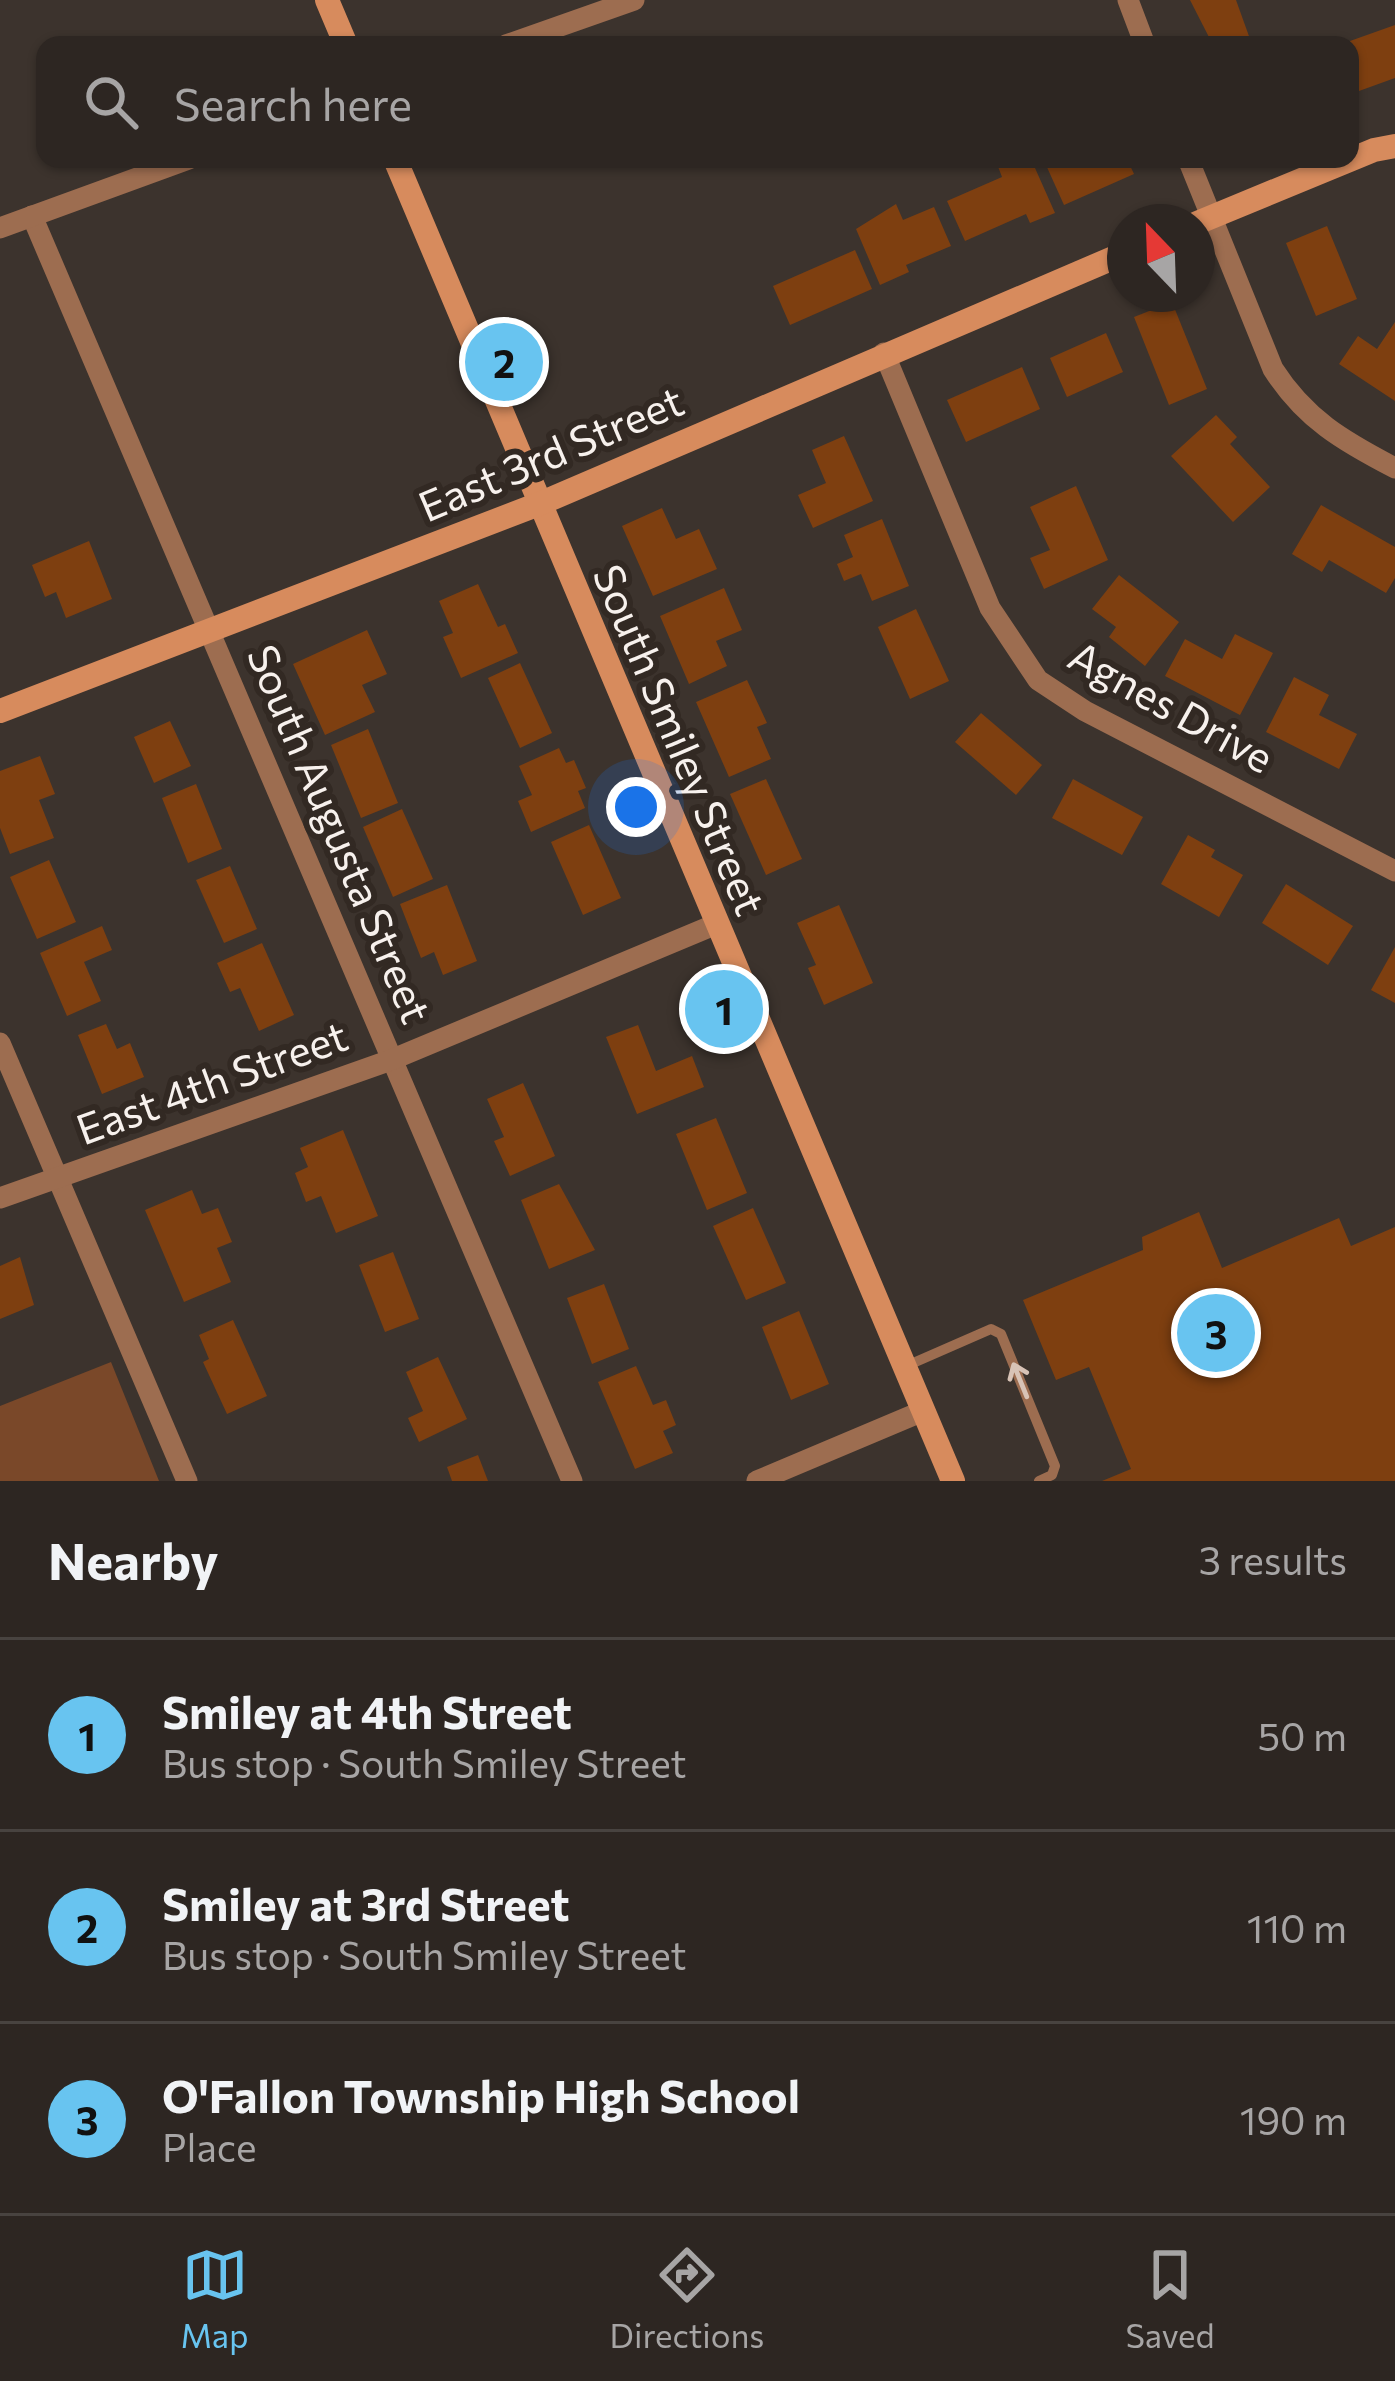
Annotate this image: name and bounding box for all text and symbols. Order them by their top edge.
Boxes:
search box [36,36,1359,168]
icon: search [78,69,144,135]
text: Search here [174,75,412,130]
north arrow [1107,204,1215,312]
pin: 2 [465,317,543,407]
street label: East 3rd Street [410,373,690,531]
street label: South Smiley Street [584,556,778,922]
street label: Agnes Drive [1061,628,1283,783]
street label: South Augusta Street [238,636,444,1030]
your location [606,777,666,837]
pin: 1 [685,964,763,1054]
street label: East 4th Street [69,1008,354,1154]
pin: 3 [1177,1288,1255,1378]
one-way arrow [1008,1362,1029,1399]
text: Nearby [48,1528,218,1591]
text: 3 results [1199,1535,1347,1583]
text: Smiley at 4th Street [162,1683,572,1738]
text: 1 [78,1711,96,1759]
text: 50 m [1258,1711,1347,1759]
text: Bus stop · South Smiley Street [162,1738,687,1786]
text: Smiley at 3rd Street [162,1875,570,1930]
text: 2 [76,1903,98,1951]
text: 110 m [1247,1903,1347,1951]
text: Bus stop · South Smiley Street [162,1930,687,1978]
text: O'Fallon Township High School [162,2067,800,2122]
text: 3 [76,2095,98,2143]
text: 190 m [1240,2095,1347,2143]
text: Place [162,2122,257,2170]
tab: Map [181,2242,249,2355]
tab: Directions [610,2242,764,2355]
tab: Saved [1125,2242,1214,2355]

